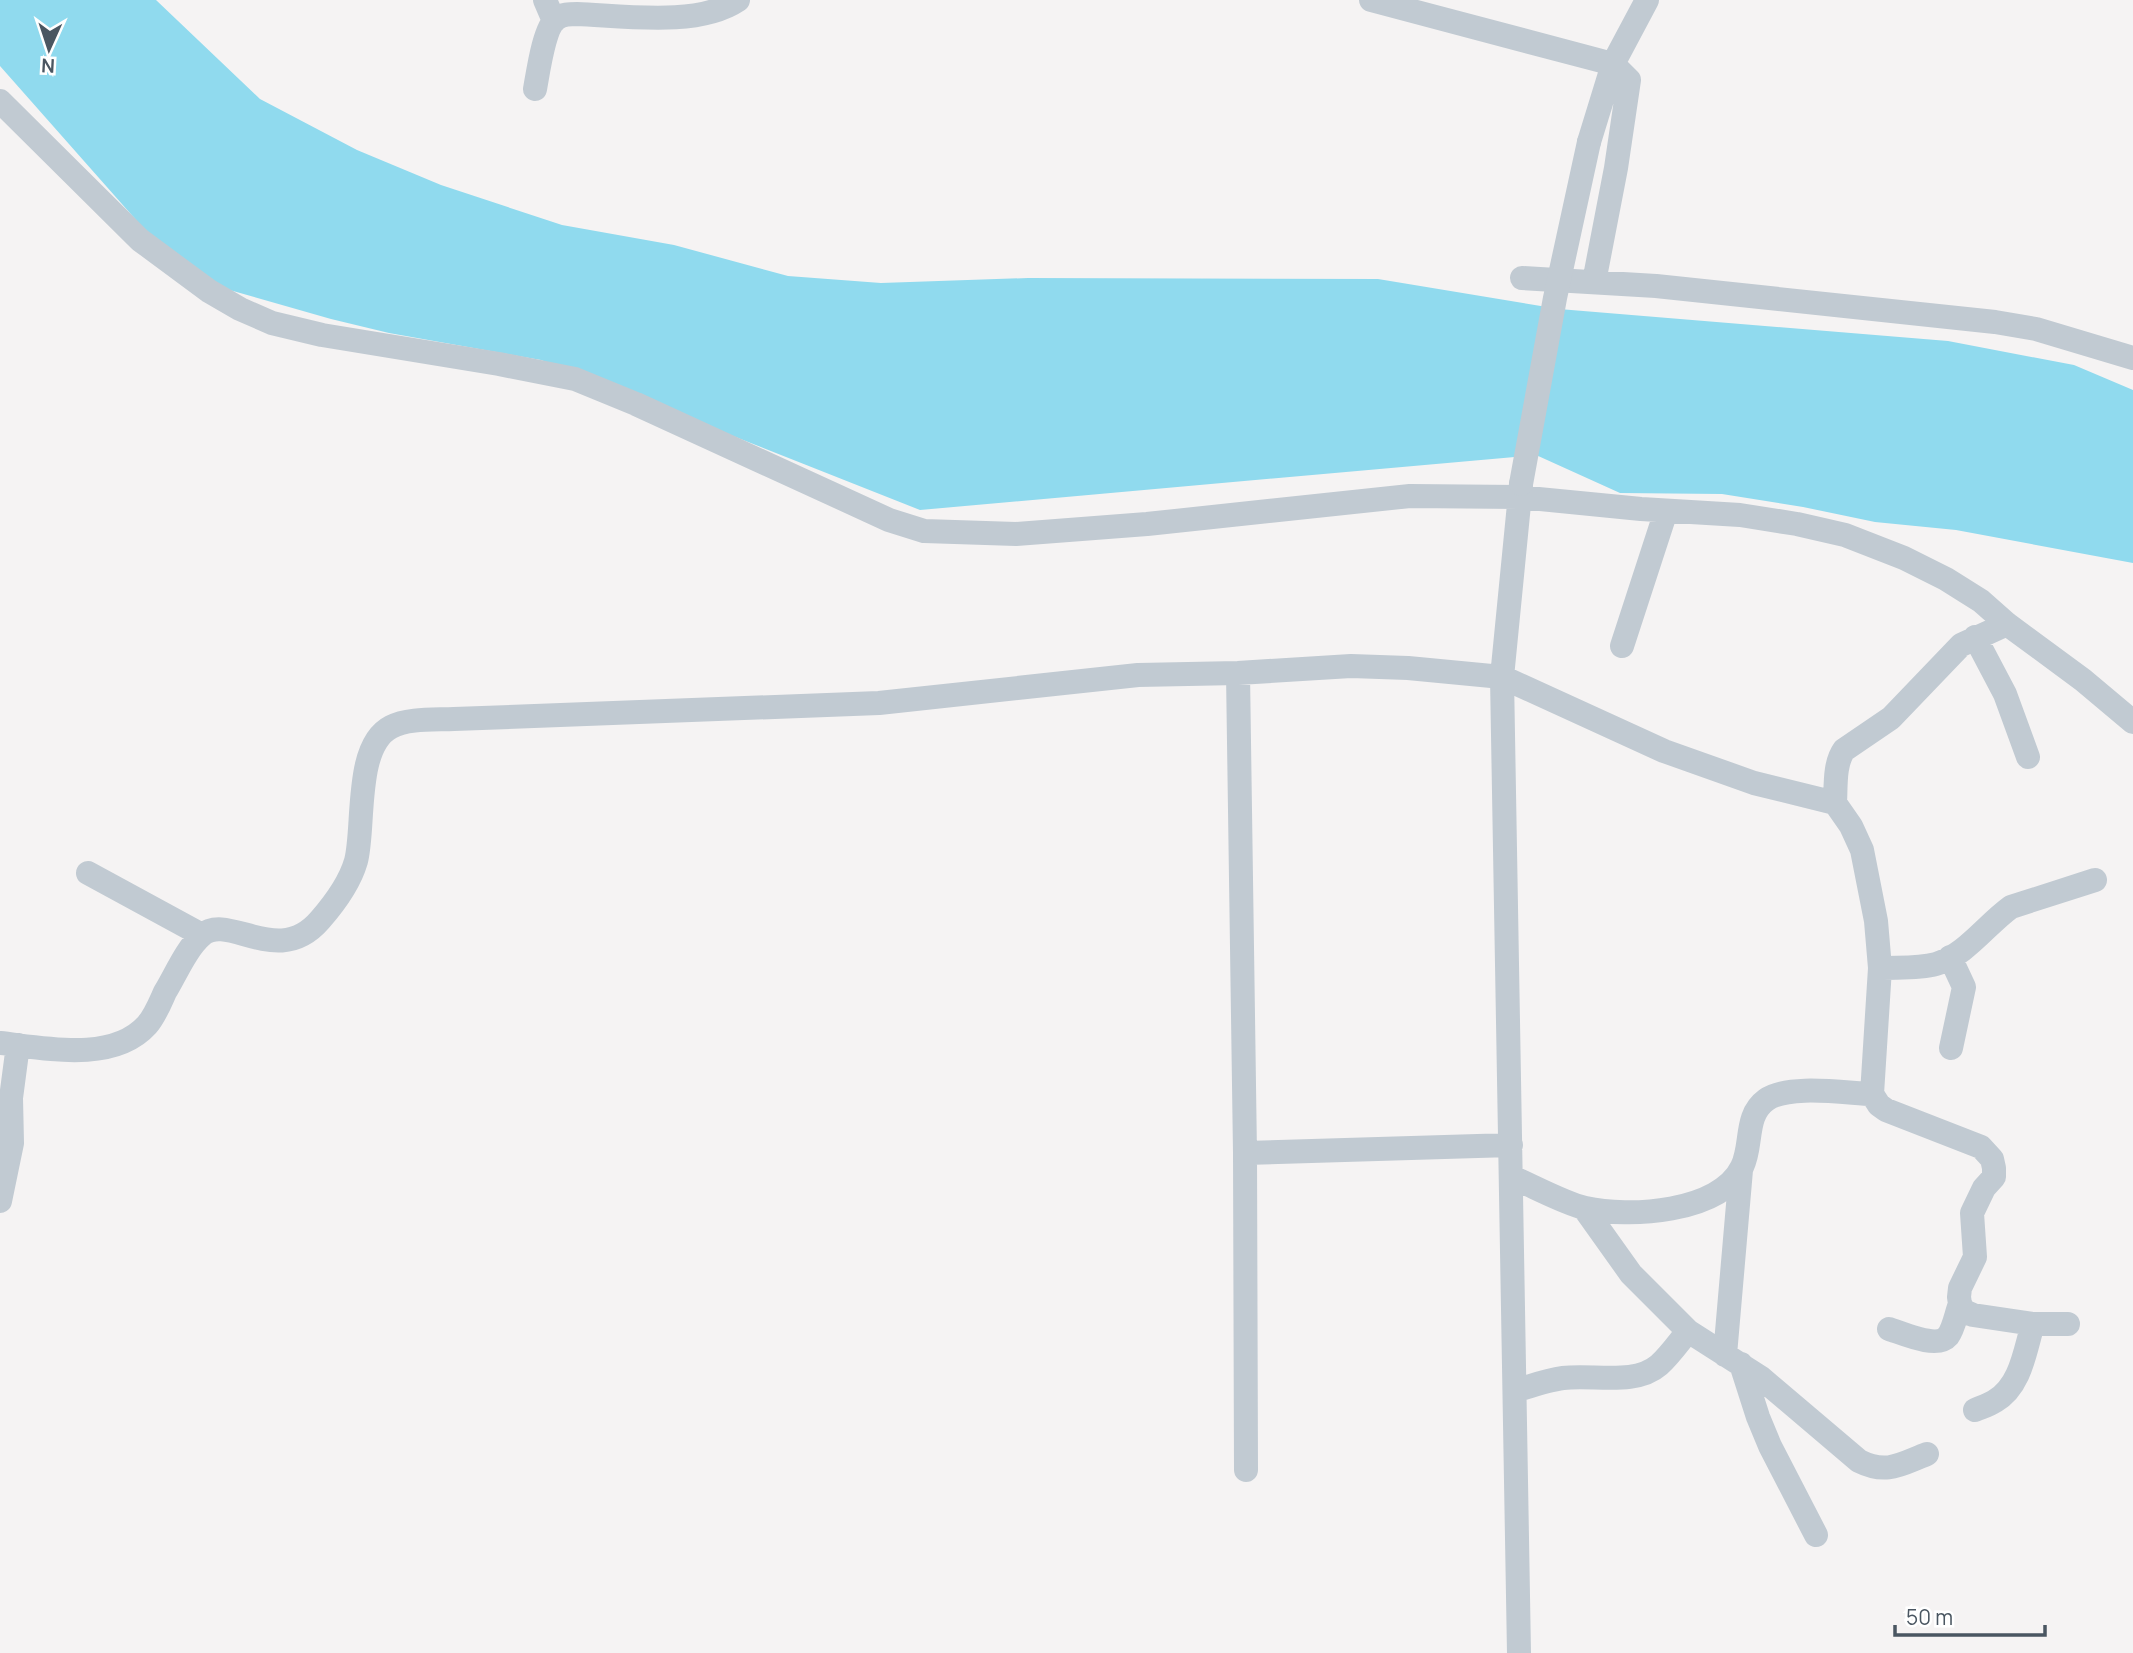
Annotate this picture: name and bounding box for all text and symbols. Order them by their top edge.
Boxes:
north arrow [14,14,84,84]
text: N [41,53,56,79]
scale bar [1895,1594,2046,1638]
text: 50 m [1906,1603,1953,1631]

